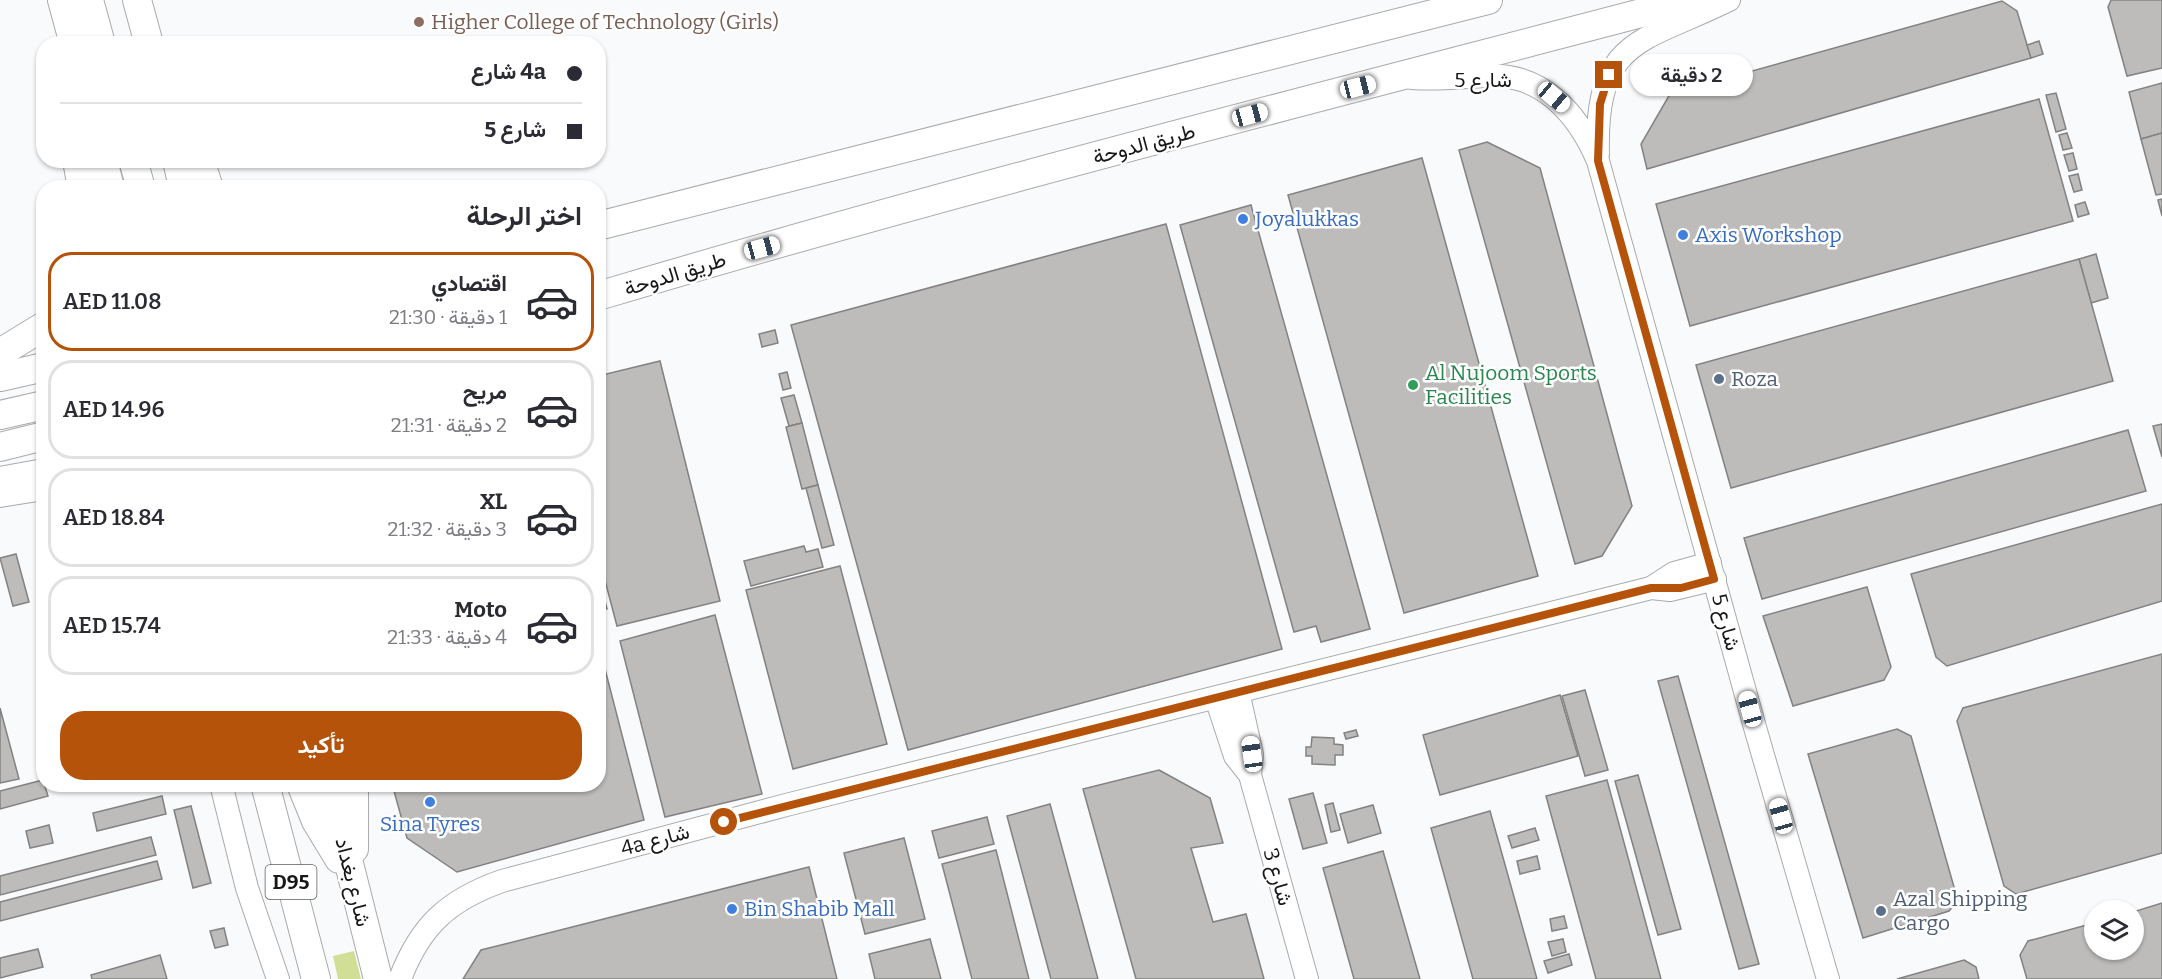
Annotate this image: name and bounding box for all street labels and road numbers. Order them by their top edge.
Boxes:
street label: شارع 5 [1454,67,1512,94]
street label: طريق الدوحة [1090,118,1198,170]
street label: طريق الدوحة [621,246,729,302]
street label: شارع 5 [1705,591,1746,653]
street label: 4a شارع [618,818,693,863]
street label: شارع بغداد [328,835,377,929]
street label: شارع 3 [1256,845,1299,909]
road number: D95 [266,865,316,899]

